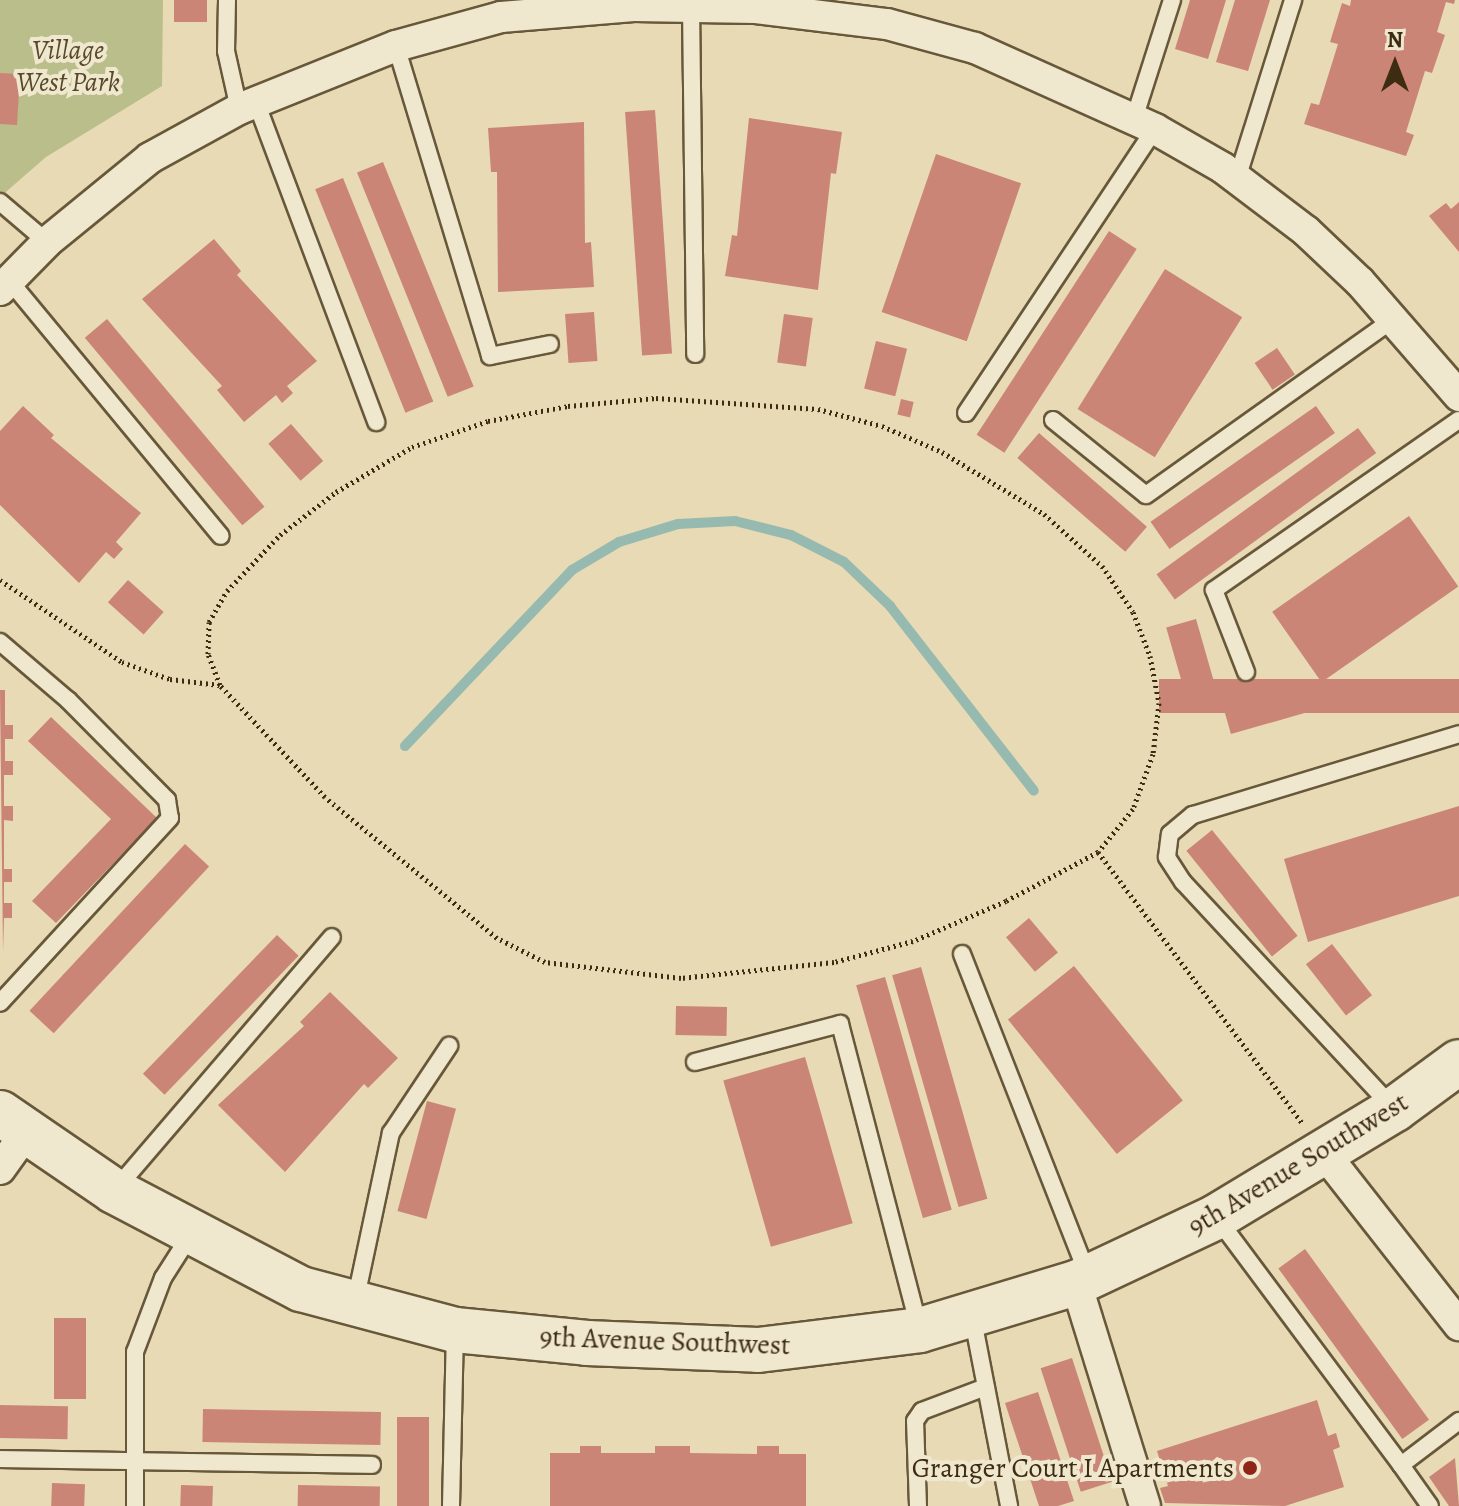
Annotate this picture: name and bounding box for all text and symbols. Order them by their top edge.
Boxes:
north arrow [1355,24,1435,104]
text: N [1387,25,1403,55]
park label: Village West Park [16,33,120,99]
street label: 9th Avenue Southwest [1182,1085,1414,1243]
street label: 9th Avenue Southwest [539,1320,791,1362]
place label: Granger Court I Apartments [912,1451,1234,1485]
marker: Granger Court I Apartments [1241,1459,1259,1477]

